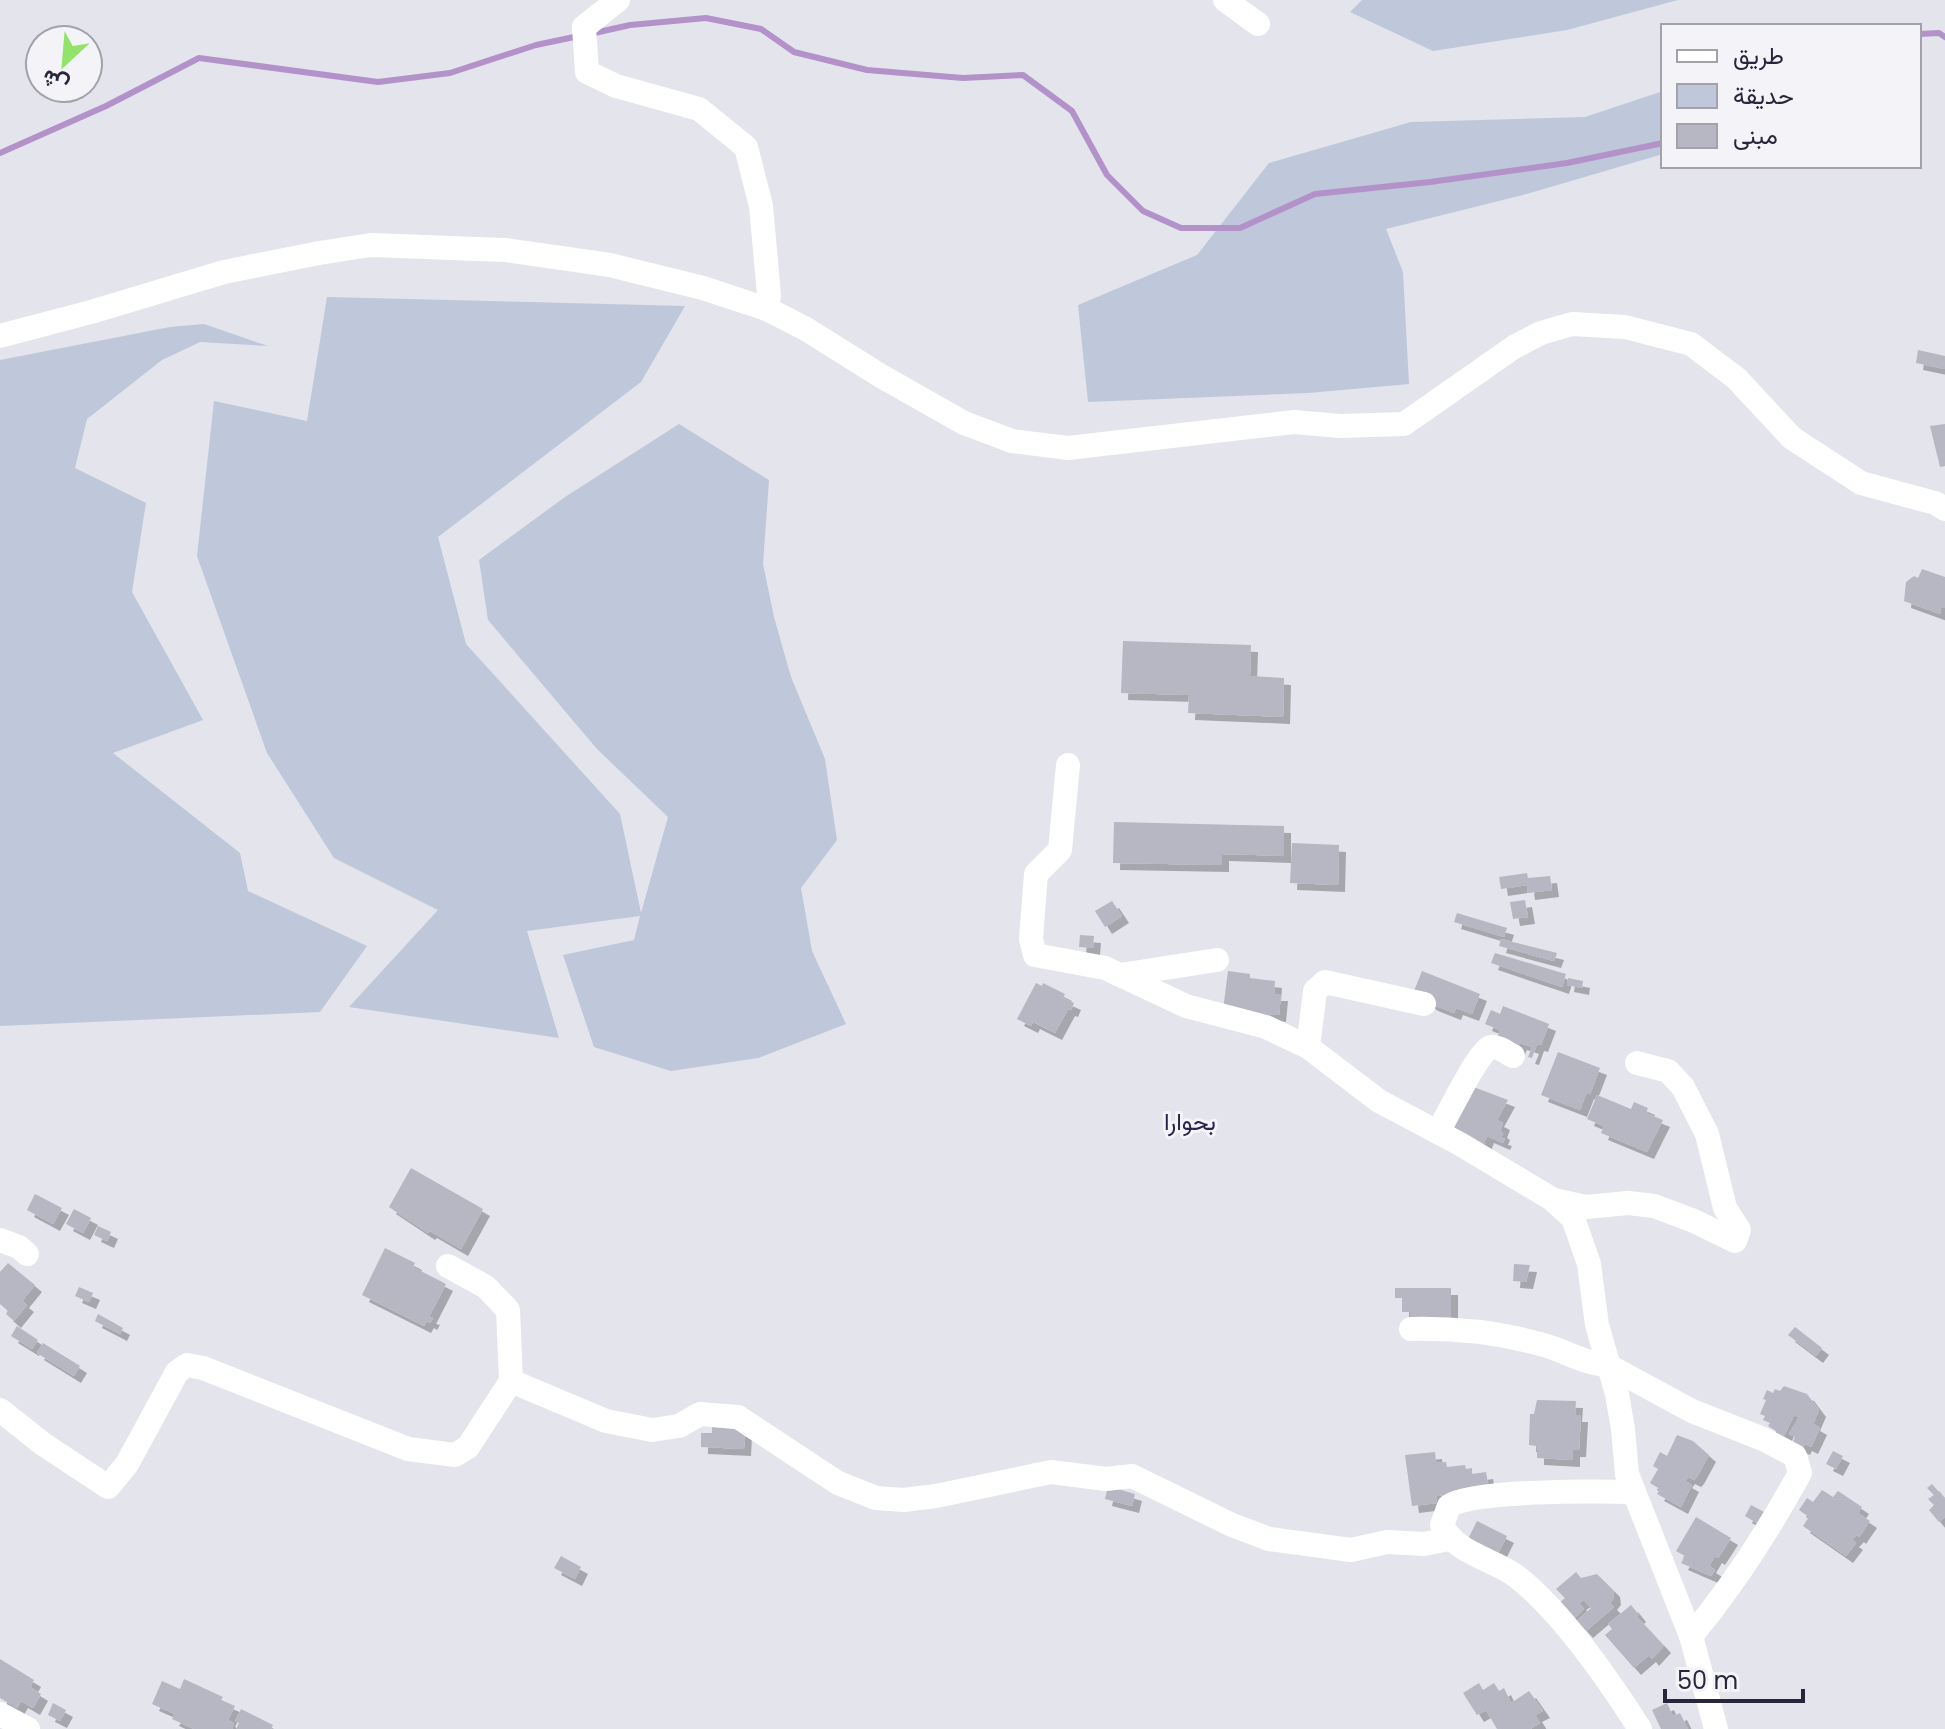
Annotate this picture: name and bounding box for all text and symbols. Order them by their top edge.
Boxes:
north arrow [24,24,104,104]
legend [1661,24,1921,168]
text: طريق [1733,39,1784,72]
text: ش [37,62,74,101]
text: حديقة [1733,79,1794,112]
text: مبنى [1733,119,1778,152]
district label: بحوارا [1164,1105,1216,1138]
scale bar [1665,1653,1803,1703]
text: 50 m [1677,1664,1738,1697]

